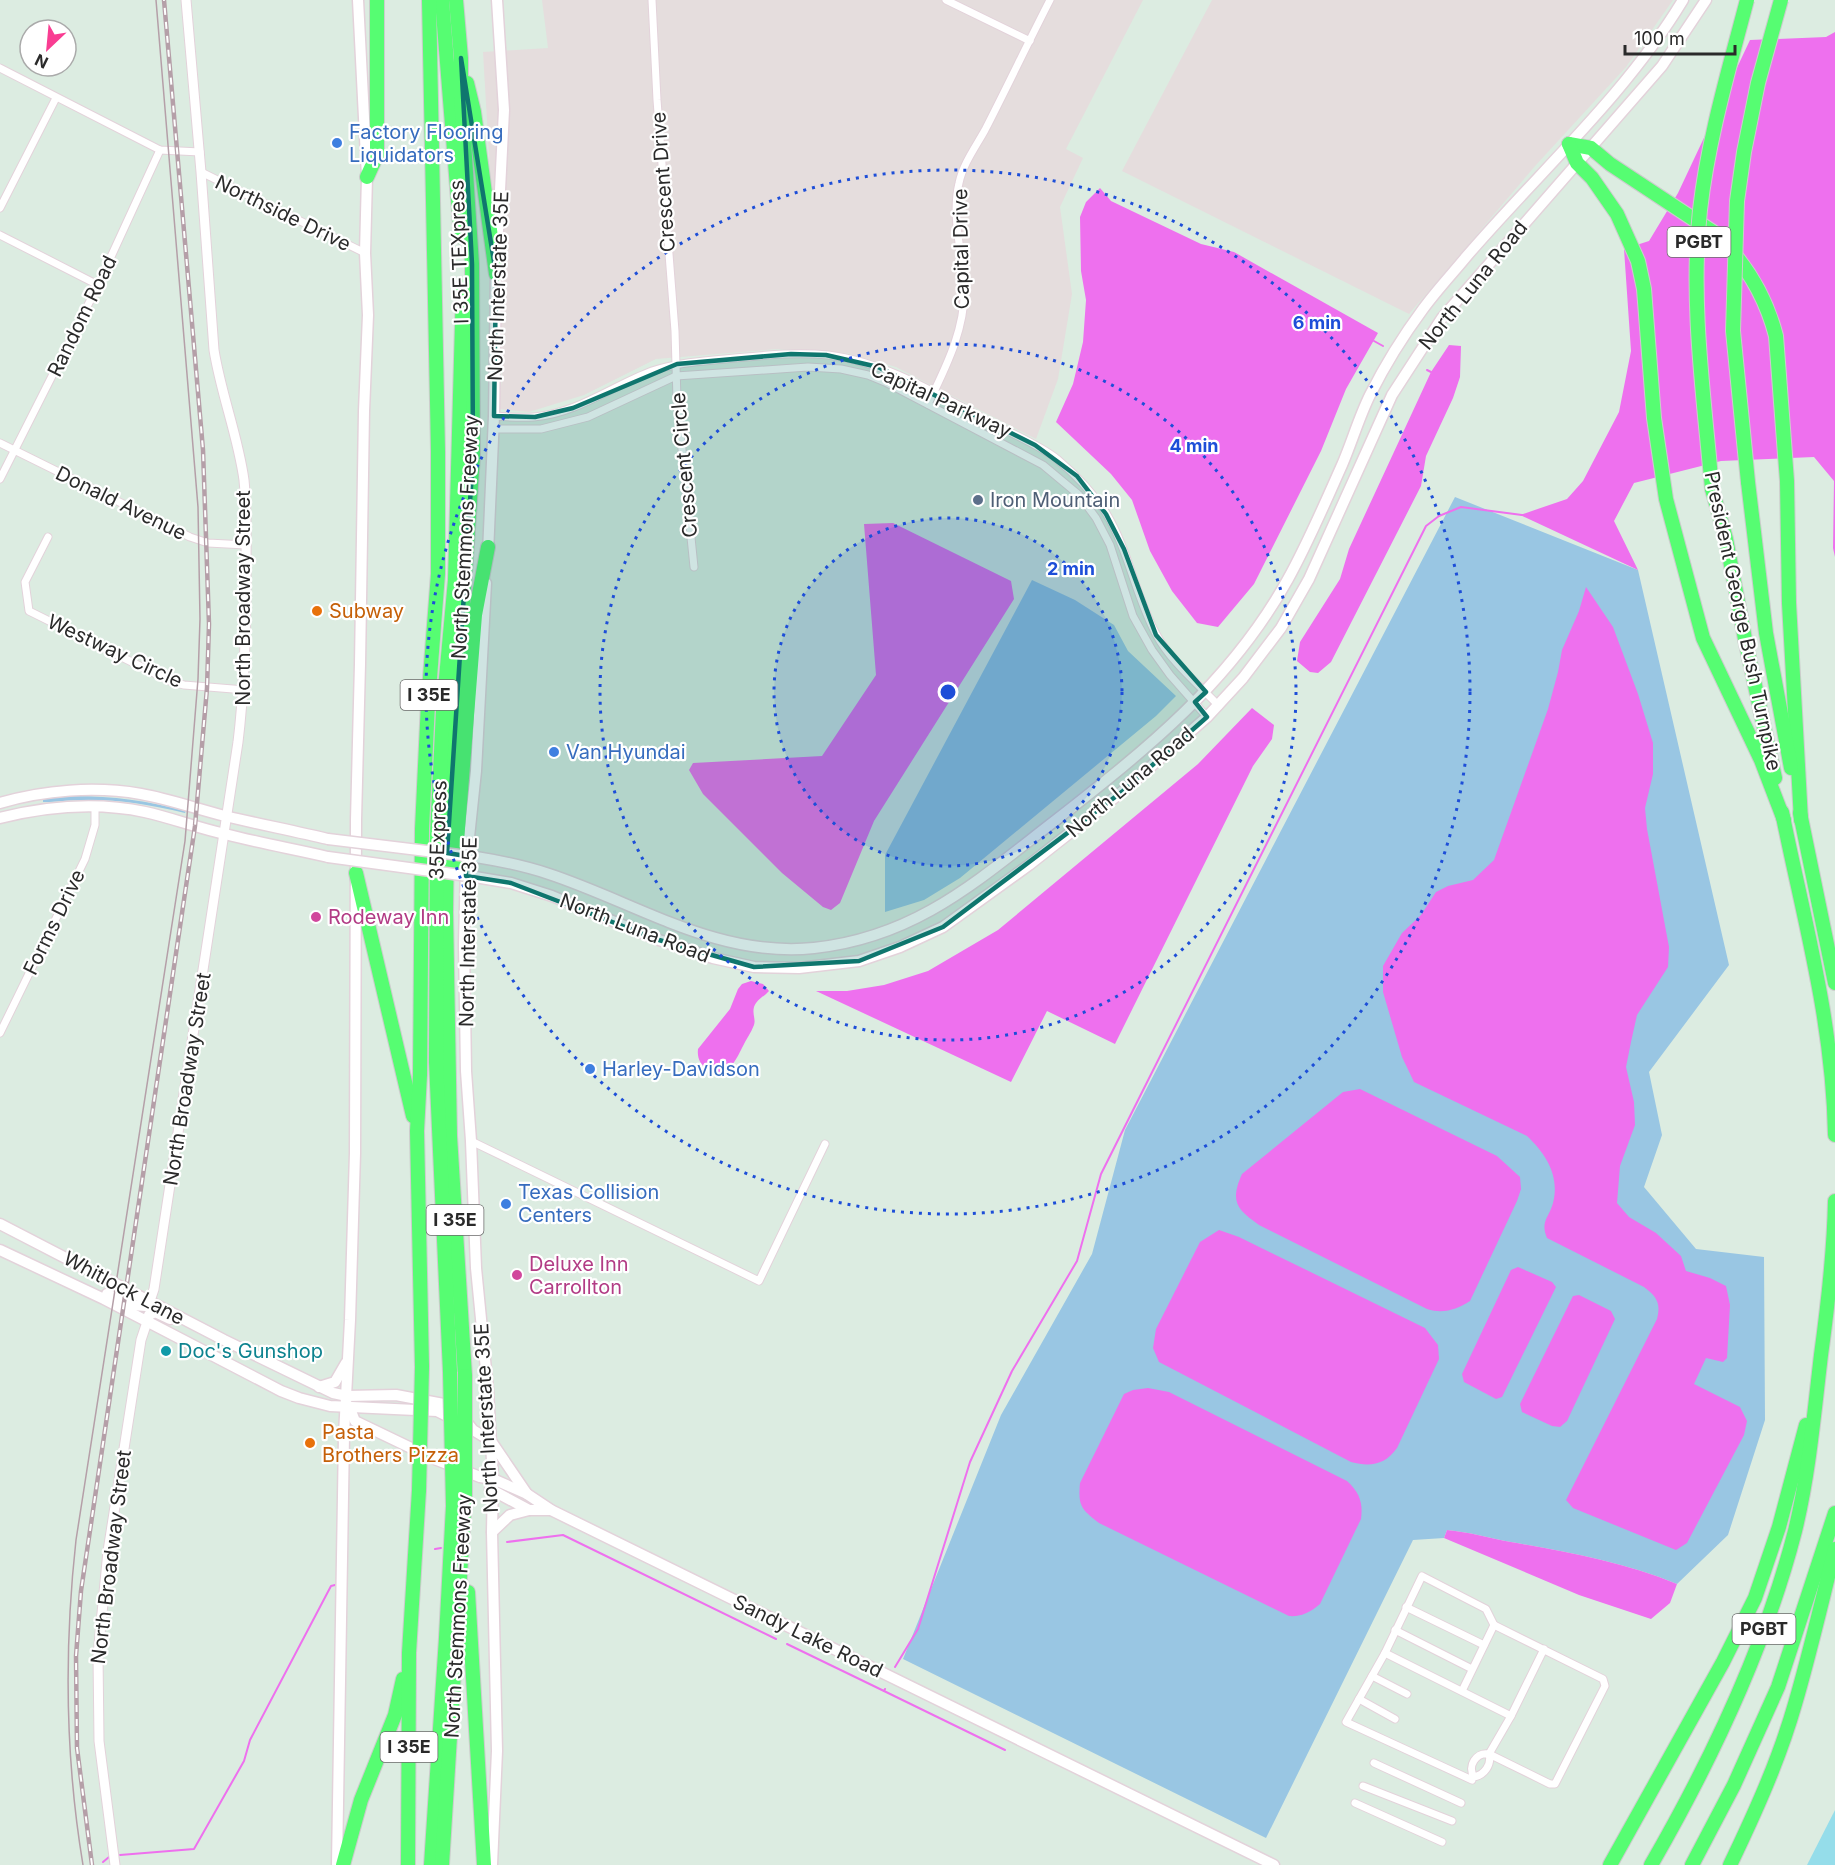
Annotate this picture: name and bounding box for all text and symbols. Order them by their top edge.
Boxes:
north arrow [18,18,78,78]
scale bar [1625,18,1734,56]
text: 100 m [1634,28,1685,49]
text: N [32,50,51,73]
street label: Crescent Drive [646,111,680,253]
place label: Factory Flooring Liquidators [349,120,503,167]
marker: Factory Flooring Liquidators [330,136,344,150]
street label: Northside Drive [211,170,355,256]
street label: I 35E TEXpress [444,180,474,324]
street label: Capital Drive [948,188,974,310]
street label: North Interstate 35E [483,191,513,381]
street label: North Luna Road [1414,216,1532,354]
road number: PGBT [1668,227,1730,257]
street label: Random Road [42,252,122,380]
text: 6 min [1293,312,1341,333]
street label: Capital Parkway [867,357,1015,443]
street label: Crescent Circle [666,391,702,539]
street label: North Stemmons Freeway [447,414,483,660]
text: 4 min [1170,435,1218,456]
street label: Donald Avenue [52,461,190,545]
street label: President George Bush Turnpike [1700,469,1786,773]
place label: Iron Mountain [990,488,1120,512]
street label: North Broadway Street [231,490,255,706]
marker: Iron Mountain [971,493,985,507]
text: 2 min [1047,558,1095,579]
place label: Subway [329,599,404,623]
marker: Subway [310,604,324,618]
street label: Westway Circle [44,609,186,693]
road number: I 35E [400,680,458,710]
centre of rings [938,682,958,702]
street label: North Luna Road [1061,722,1199,842]
place label: Van Hyundai [566,740,686,764]
marker: Van Hyundai [547,745,561,759]
street label: 35Express [424,780,452,880]
street label: North Interstate 35E [454,837,482,1027]
street label: Forms Drive [18,865,90,979]
street label: North Luna Road [557,888,713,968]
place label: Rodeway Inn [328,905,449,929]
marker: Rodeway Inn [309,910,323,924]
street label: North Broadway Street [158,970,216,1187]
place label: Harley-Davidson [602,1057,760,1081]
marker: Harley-Davidson [583,1062,597,1076]
place label: Texas Collision Centers [518,1180,659,1227]
marker: Texas Collision Centers [499,1197,513,1211]
road number: I 35E [426,1205,484,1235]
street label: Whitlock Lane [59,1246,189,1330]
place label: Deluxe Inn Carrollton [529,1252,629,1299]
marker: Deluxe Inn Carrollton [510,1268,524,1282]
street label: North Interstate 35E [469,1322,503,1514]
place label: Doc's Gunshop [178,1339,323,1363]
marker: Doc's Gunshop [159,1344,173,1358]
place label: Pasta Brothers Pizza [322,1420,459,1467]
marker: Pasta Brothers Pizza [303,1436,317,1450]
street label: North Broadway Street [86,1448,136,1665]
street label: North Stemmons Freeway [440,1493,476,1739]
street label: Sandy Lake Road [729,1589,887,1683]
road number: PGBT [1732,1614,1796,1644]
road number: I 35E [380,1732,438,1762]

